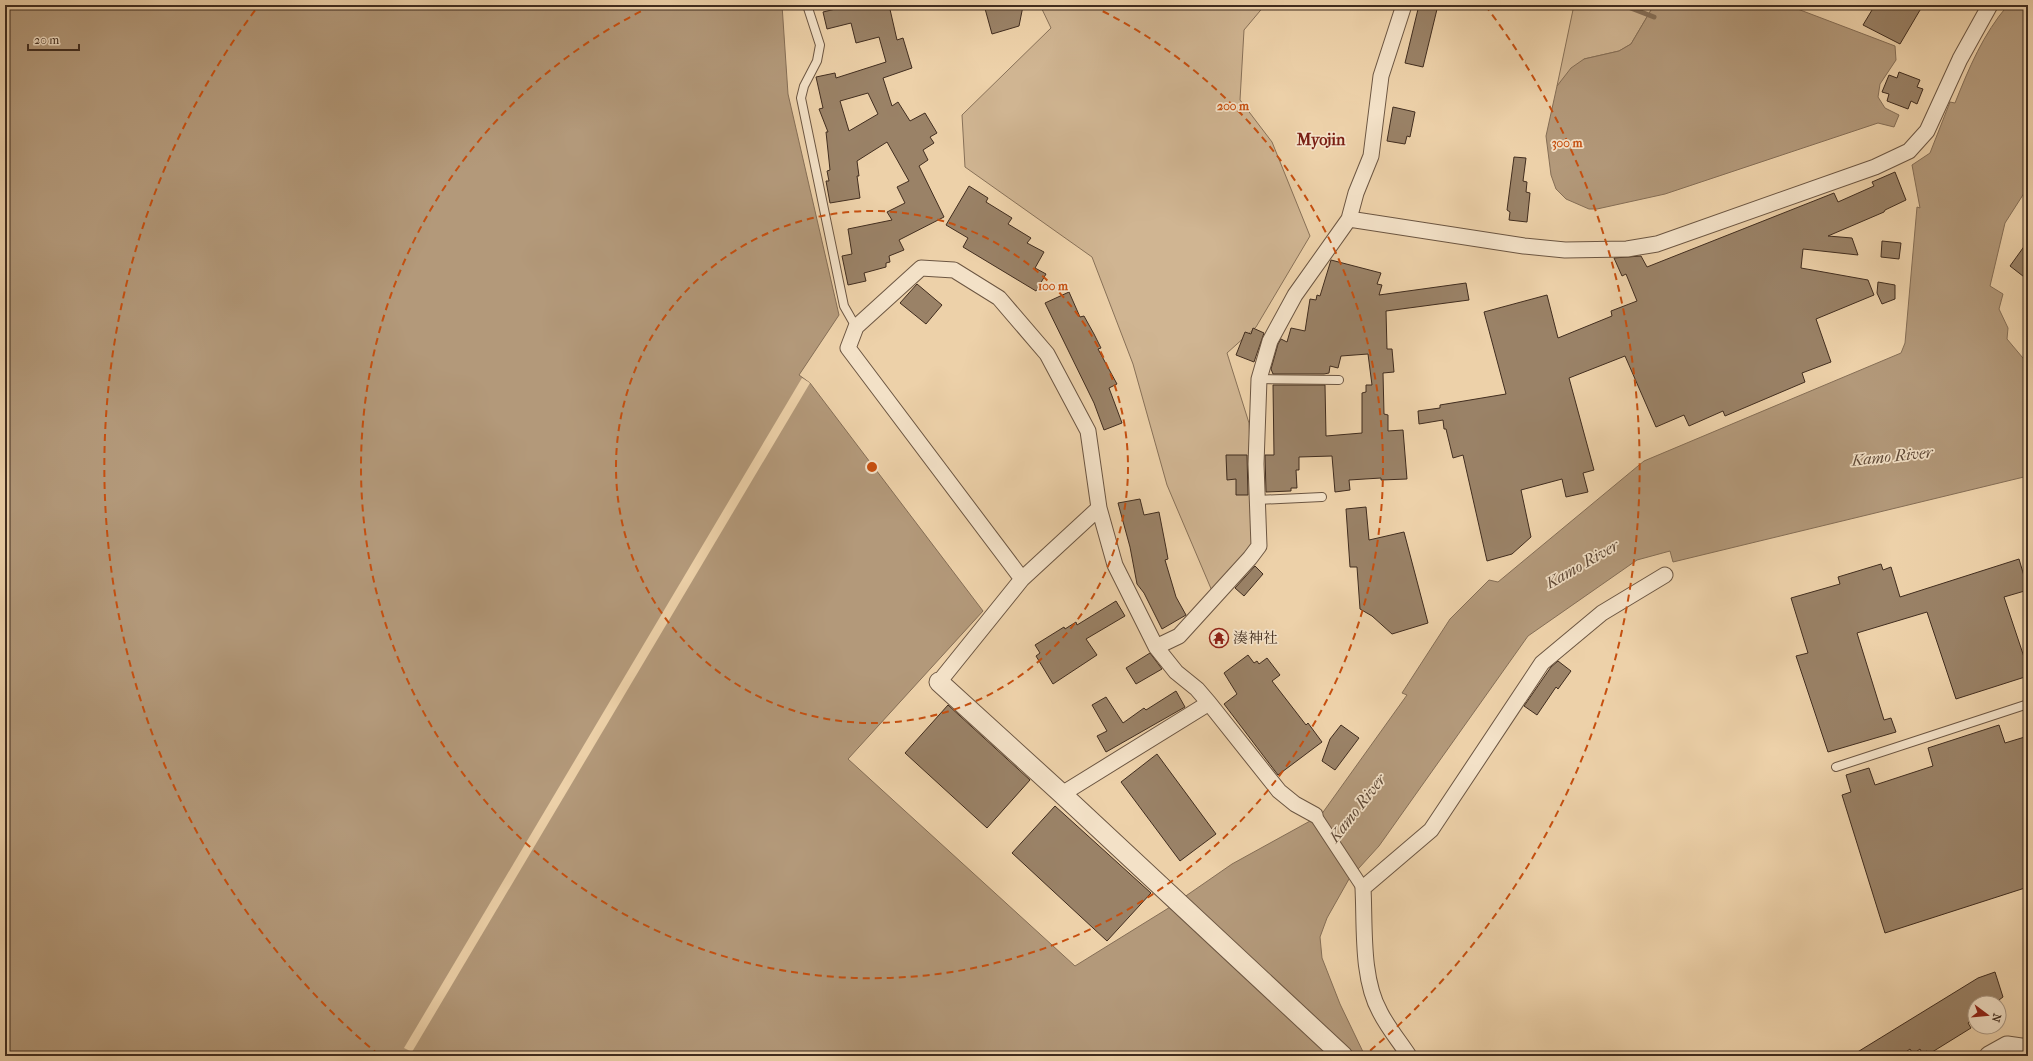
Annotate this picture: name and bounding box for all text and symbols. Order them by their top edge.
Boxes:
scale bar [28,26,79,52]
text: 20 m [34,33,59,47]
text: 200 m [1217,99,1250,113]
district label: Myojin [1296,130,1346,150]
text: 300 m [1552,136,1583,151]
text: 100 m [1038,279,1069,293]
water label: Kamo River [1850,442,1935,470]
centre of rings [865,460,879,474]
water label: Kamo River [1541,535,1624,593]
temple icon: 湊神社 [1208,627,1230,649]
place label: 湊神社 [1233,629,1278,647]
water label: Kamo River [1324,769,1391,847]
north arrow [1967,995,2007,1035]
text: N [1989,1012,2004,1024]

